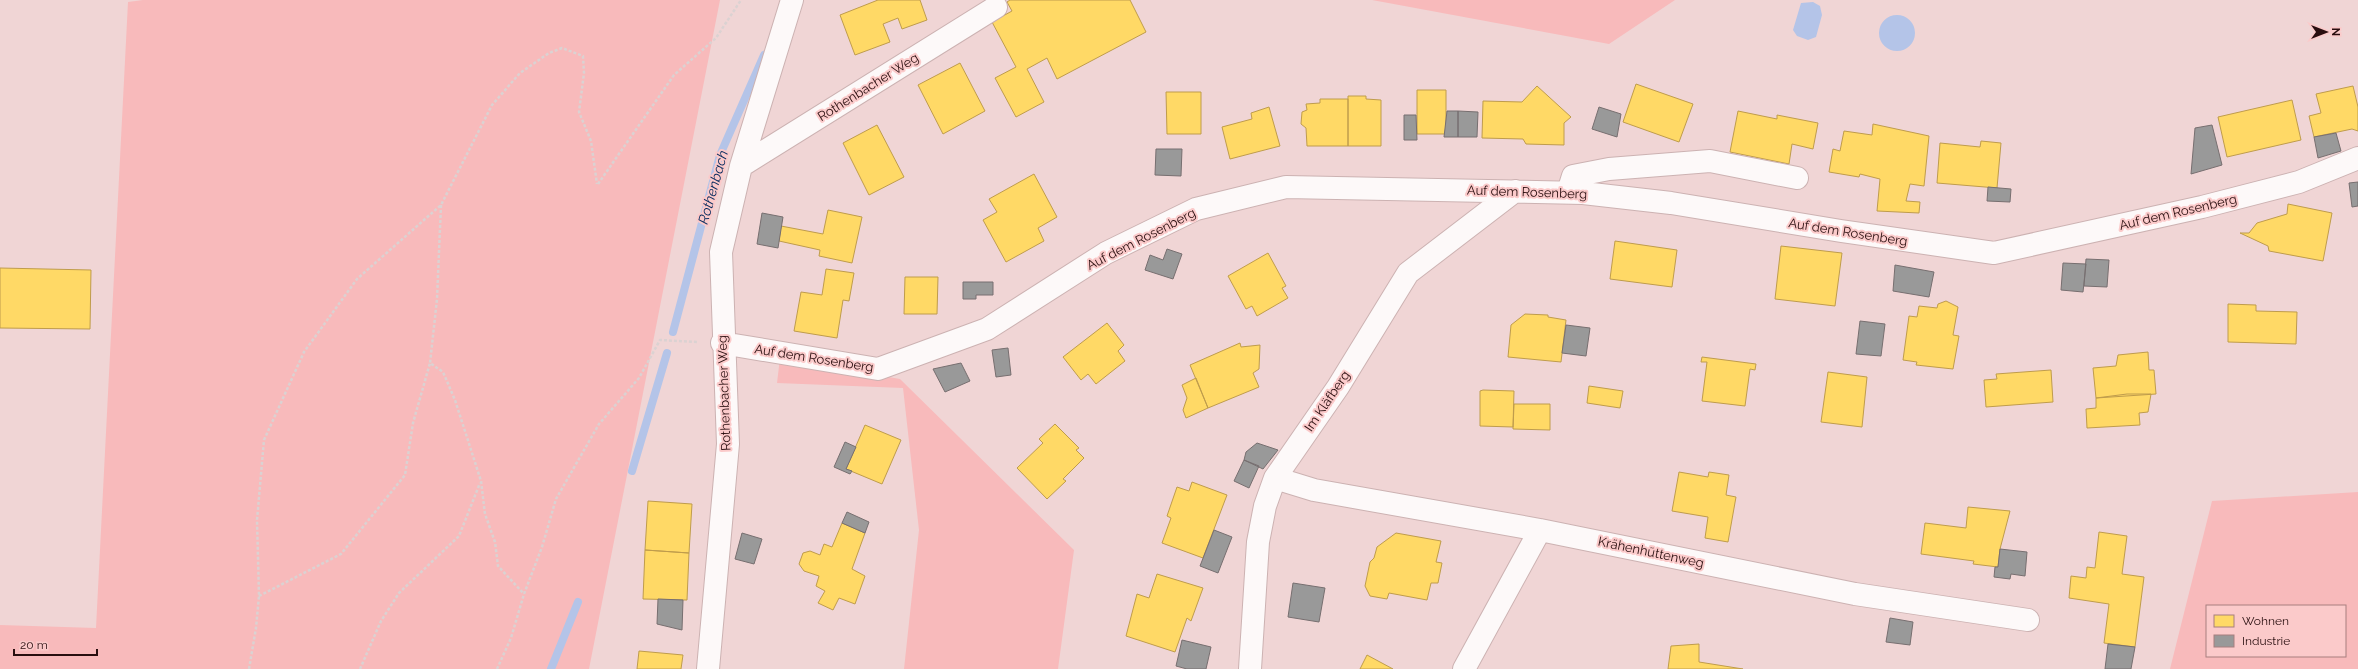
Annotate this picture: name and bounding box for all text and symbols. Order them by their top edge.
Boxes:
north arrow [2306,12,2346,52]
text: N [2329,28,2342,36]
street label: Rothenbacher Weg [815,50,921,124]
water label: Rothenbach [695,148,731,226]
street label: Auf dem Rosenberg [1467,182,1587,202]
street label: Auf dem Rosenberg [2118,191,2238,233]
street label: Auf dem Rosenberg [1084,205,1198,273]
street label: Auf dem Rosenberg [1787,215,1909,249]
street label: Rothenbacher Weg [714,335,734,451]
street label: Auf dem Rosenberg [753,341,875,375]
street label: Im Kläfberg [1301,368,1353,434]
street label: Krähenhüttenweg [1597,533,1705,571]
legend [2206,605,2346,657]
text: Wohnen [2242,614,2289,628]
scale bar [14,631,97,657]
text: Industrie [2242,634,2290,648]
text: 20 m [20,638,48,652]

